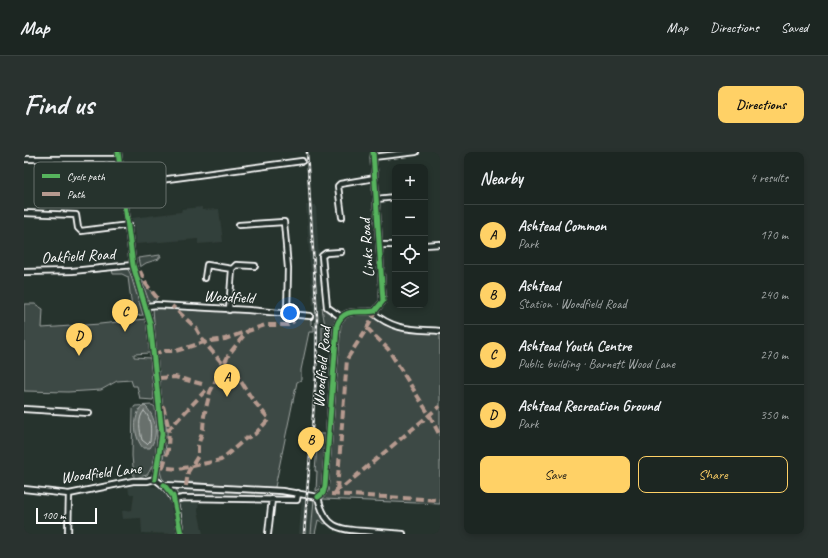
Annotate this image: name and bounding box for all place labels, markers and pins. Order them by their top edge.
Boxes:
pin: C [112,299,138,332]
pin: D [66,323,92,356]
pin: A [214,364,240,397]
pin: B [298,427,324,460]

